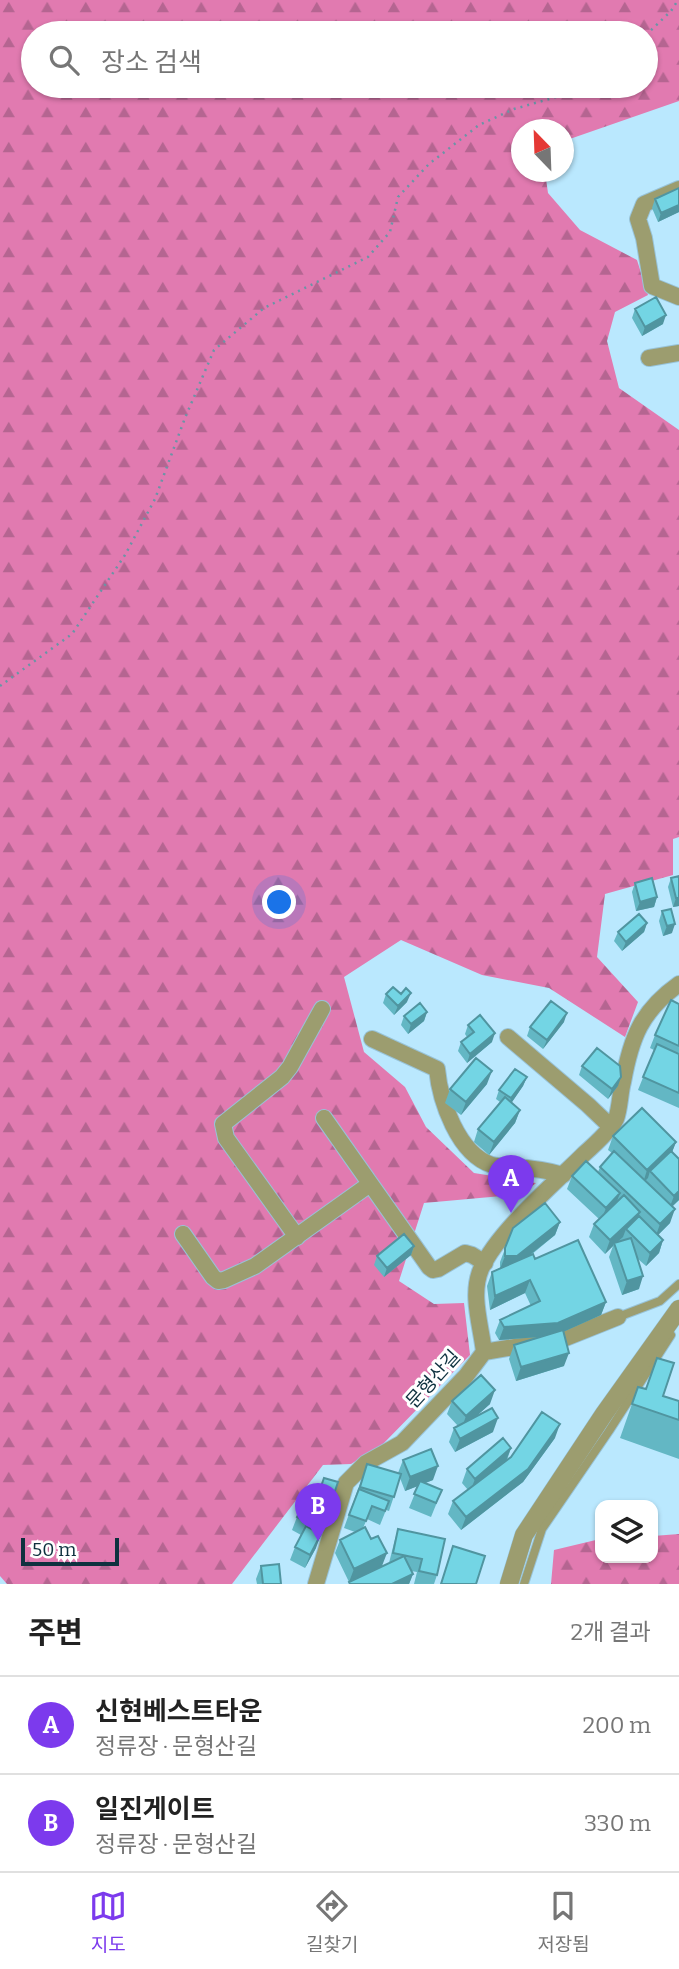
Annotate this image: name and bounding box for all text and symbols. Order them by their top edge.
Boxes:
search box [21,21,658,98]
icon: search [45,41,83,79]
text: 장소 검색 [101,47,202,78]
north arrow [511,119,574,182]
your location [262,885,296,919]
pin: A [488,1155,534,1213]
street label: 문형산길 [401,1345,465,1413]
pin: B [295,1483,341,1541]
map controls [595,1500,658,1563]
button: layers [595,1500,658,1563]
scale bar [21,1535,119,1567]
text: 50 m [32,1538,76,1561]
text: 주변 [28,1615,83,1651]
text: 2개 결과 [570,1618,651,1646]
text: 신현베스트타운 [95,1696,262,1727]
text: A [43,1711,59,1739]
text: 200 m [582,1711,651,1739]
text: 정류장 · 문형산길 [95,1732,257,1760]
text: 일진게이트 [95,1794,215,1825]
text: B [44,1809,58,1837]
text: 330 m [584,1809,651,1837]
text: 정류장 · 문형산길 [95,1830,257,1858]
tab: 지도 [89,1887,127,1956]
tab: 길찾기 [306,1887,358,1956]
tab: 저장됨 [537,1887,590,1956]

